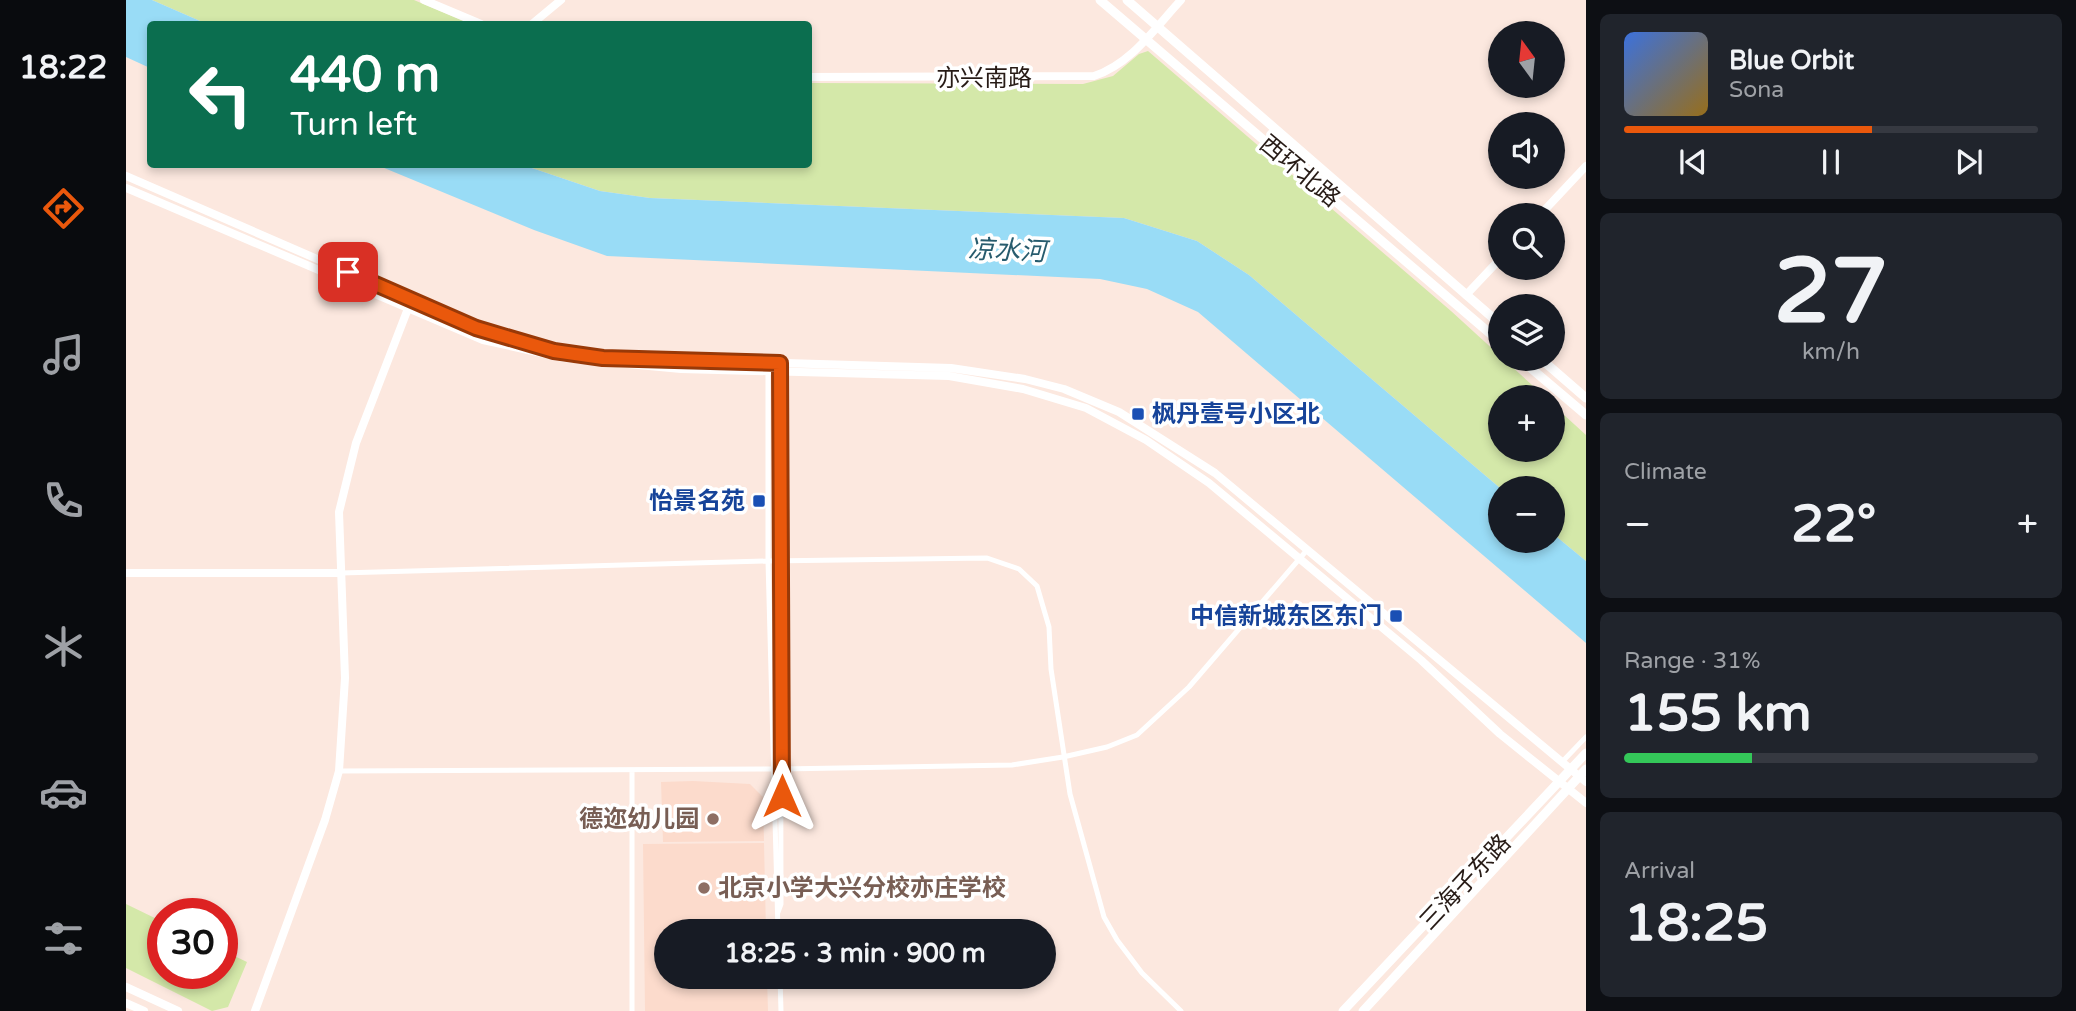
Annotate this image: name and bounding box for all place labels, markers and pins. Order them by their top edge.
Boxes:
pin [318,242,378,302]
place label: 枫丹壹号小区北 [1152,400,1320,429]
marker: 枫丹壹号小区北 [1130,406,1146,422]
place label: 怡景名苑 [649,487,745,516]
marker: 怡景名苑 [751,493,767,509]
place label: 中信新城东区东门 [1190,602,1382,631]
marker: 中信新城东区东门 [1388,608,1404,624]
place label: 德迩幼儿园 [579,805,699,834]
marker: 德迩幼儿园 [705,811,721,827]
place label: 北京小学大兴分校亦庄学校 [718,874,1006,903]
marker: 北京小学大兴分校亦庄学校 [696,880,712,896]

